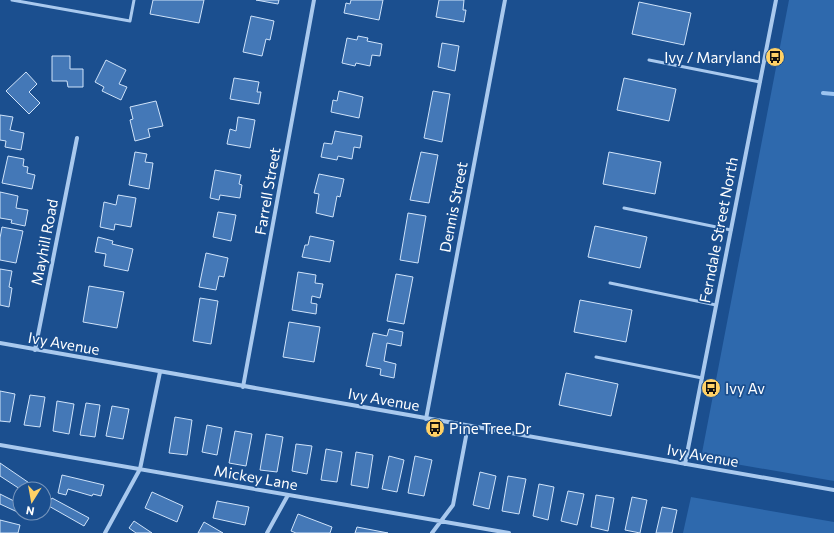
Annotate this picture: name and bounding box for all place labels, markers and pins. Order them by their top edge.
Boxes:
bus stop icon: Ivy / Maryland [764,46,786,68]
place label: Ivy / Maryland [664,48,761,66]
bus stop icon: Ivy Av [700,377,722,399]
place label: Ivy Av [725,379,765,397]
bus stop icon: Pine Tree Dr [424,417,446,439]
place label: Pine Tree Dr [449,419,531,437]

